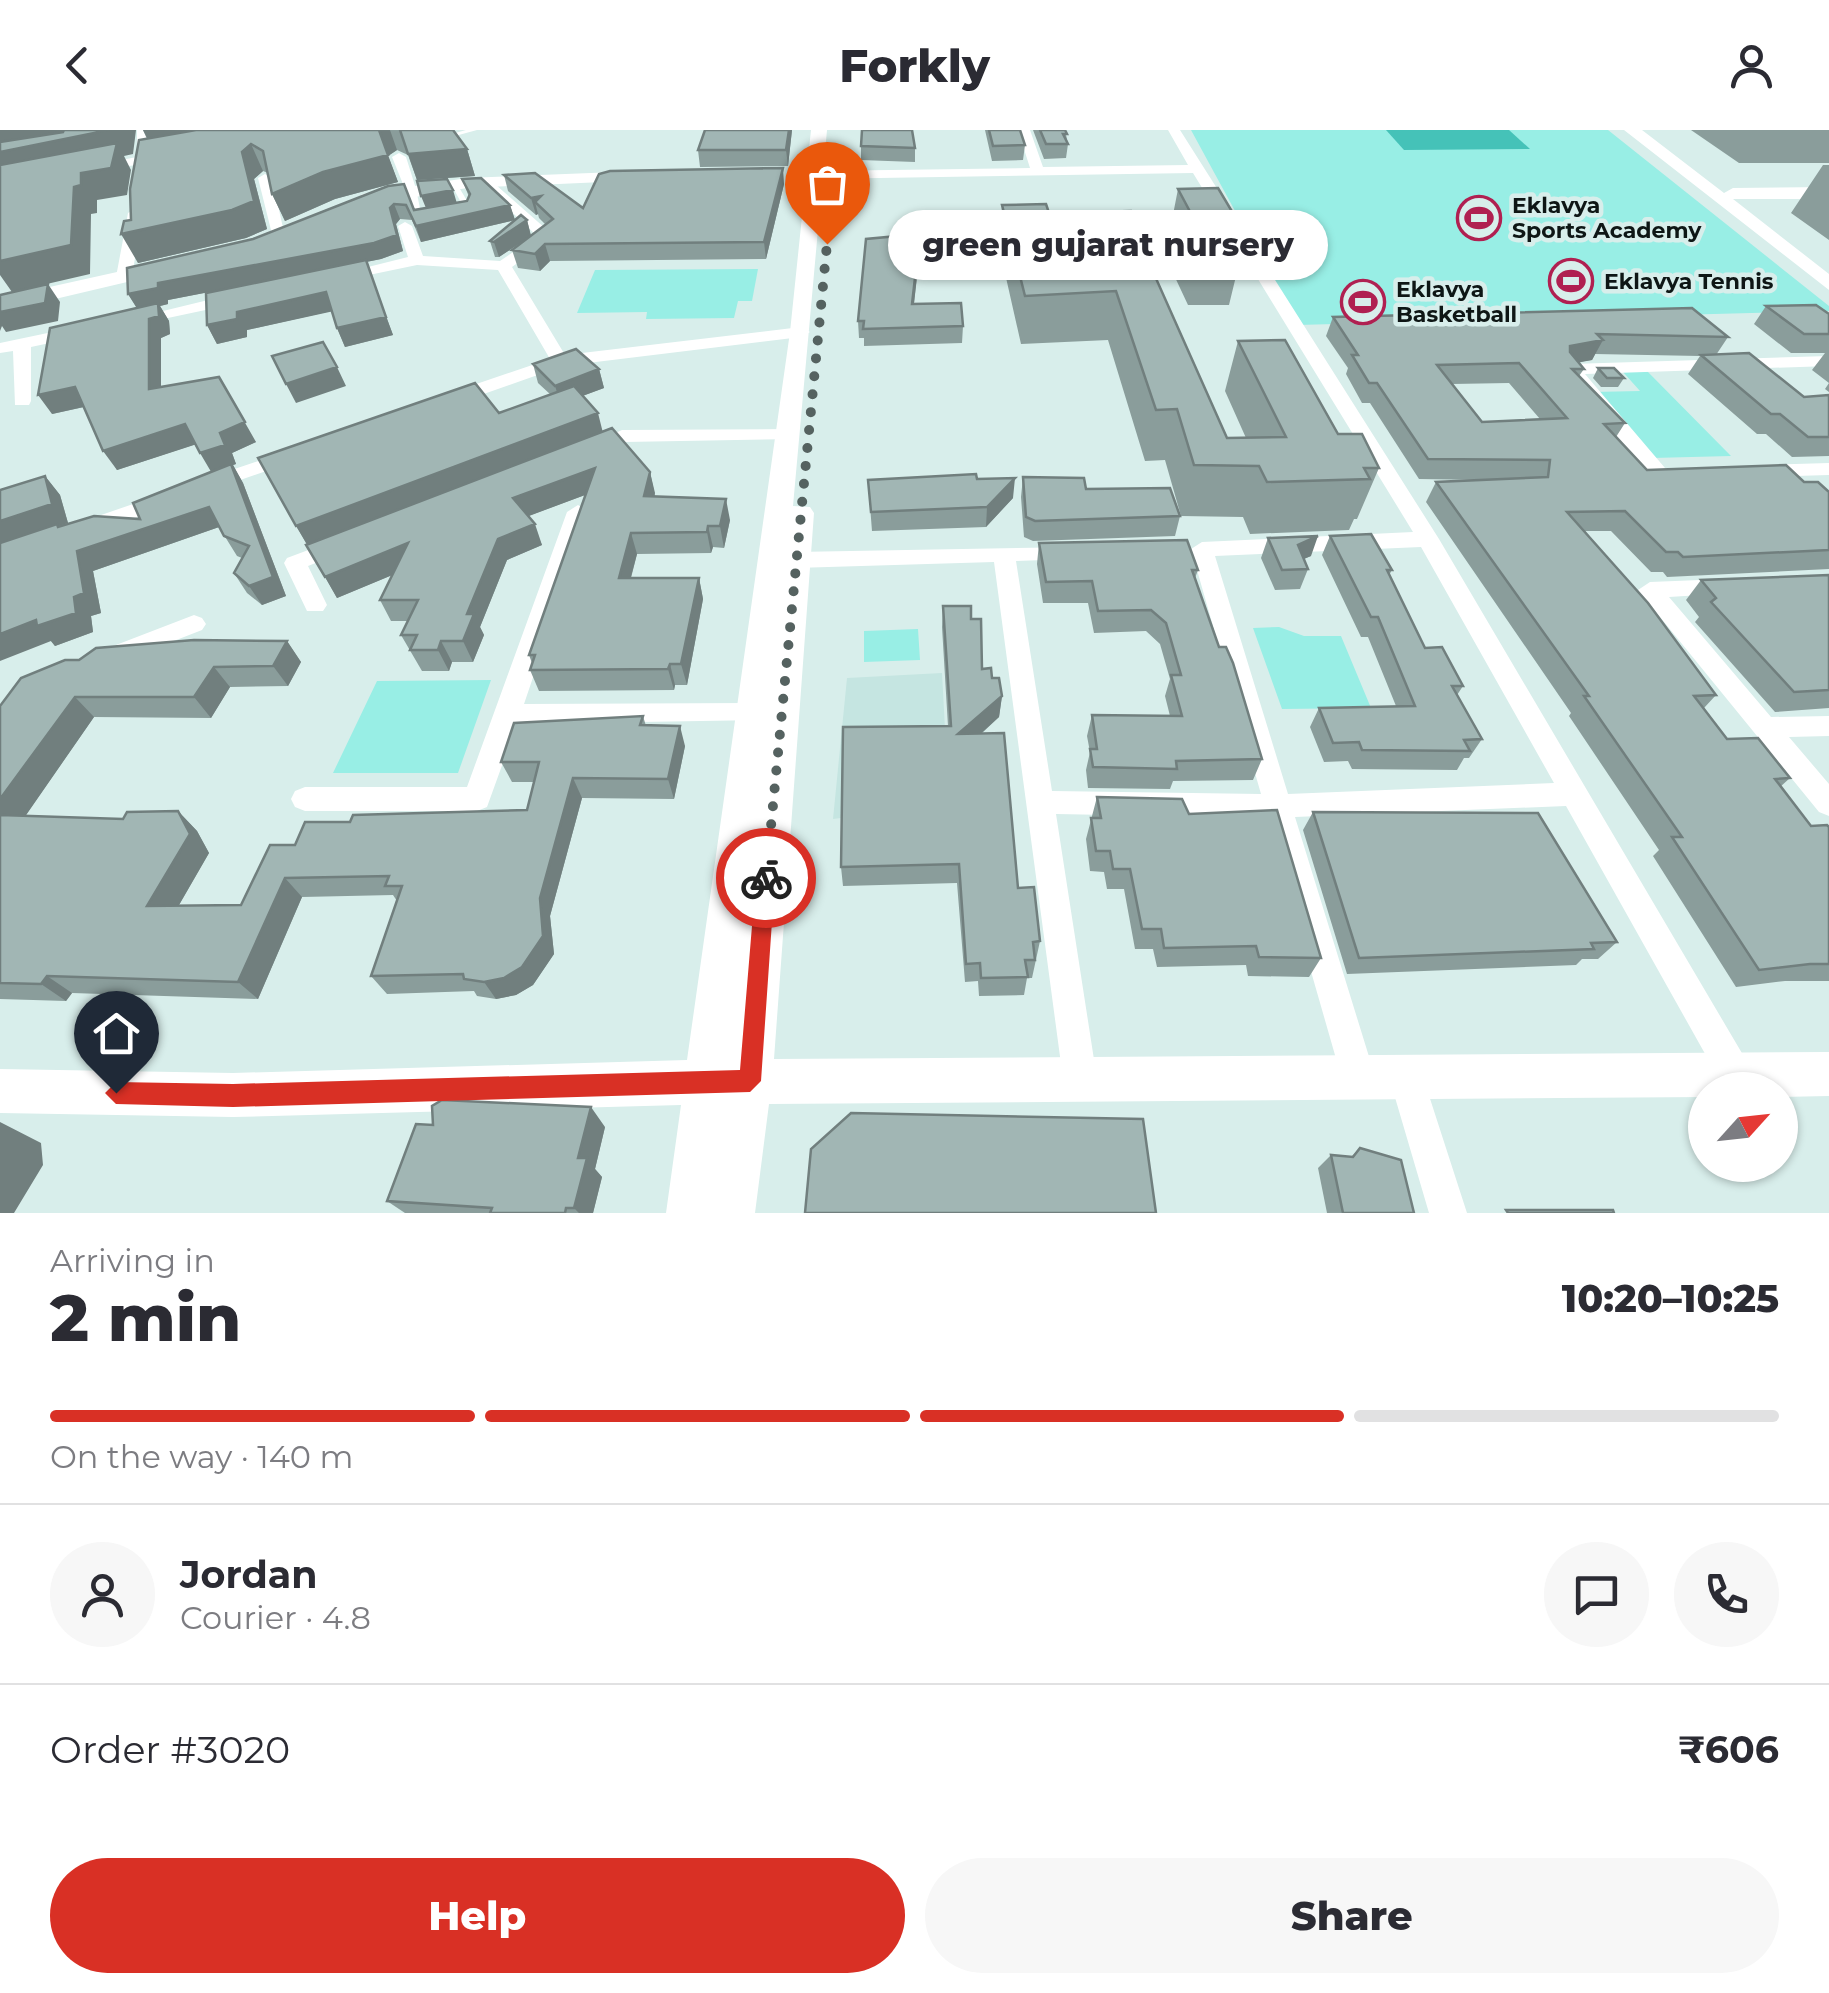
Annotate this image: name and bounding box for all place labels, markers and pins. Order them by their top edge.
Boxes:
pin [785,142,870,245]
place label: Eklavya Sports Academy [1512,192,1702,244]
sports icon: Eklavya Sports Academy [1456,195,1502,241]
callout: green gujarat nursery [887,209,1327,279]
sports icon: Eklavya Tennis [1548,258,1594,304]
place label: Eklavya Tennis [1604,268,1774,295]
place label: Eklavya Basketball [1396,276,1517,328]
sports icon: Eklavya Basketball [1340,279,1386,325]
pin [74,991,159,1094]

